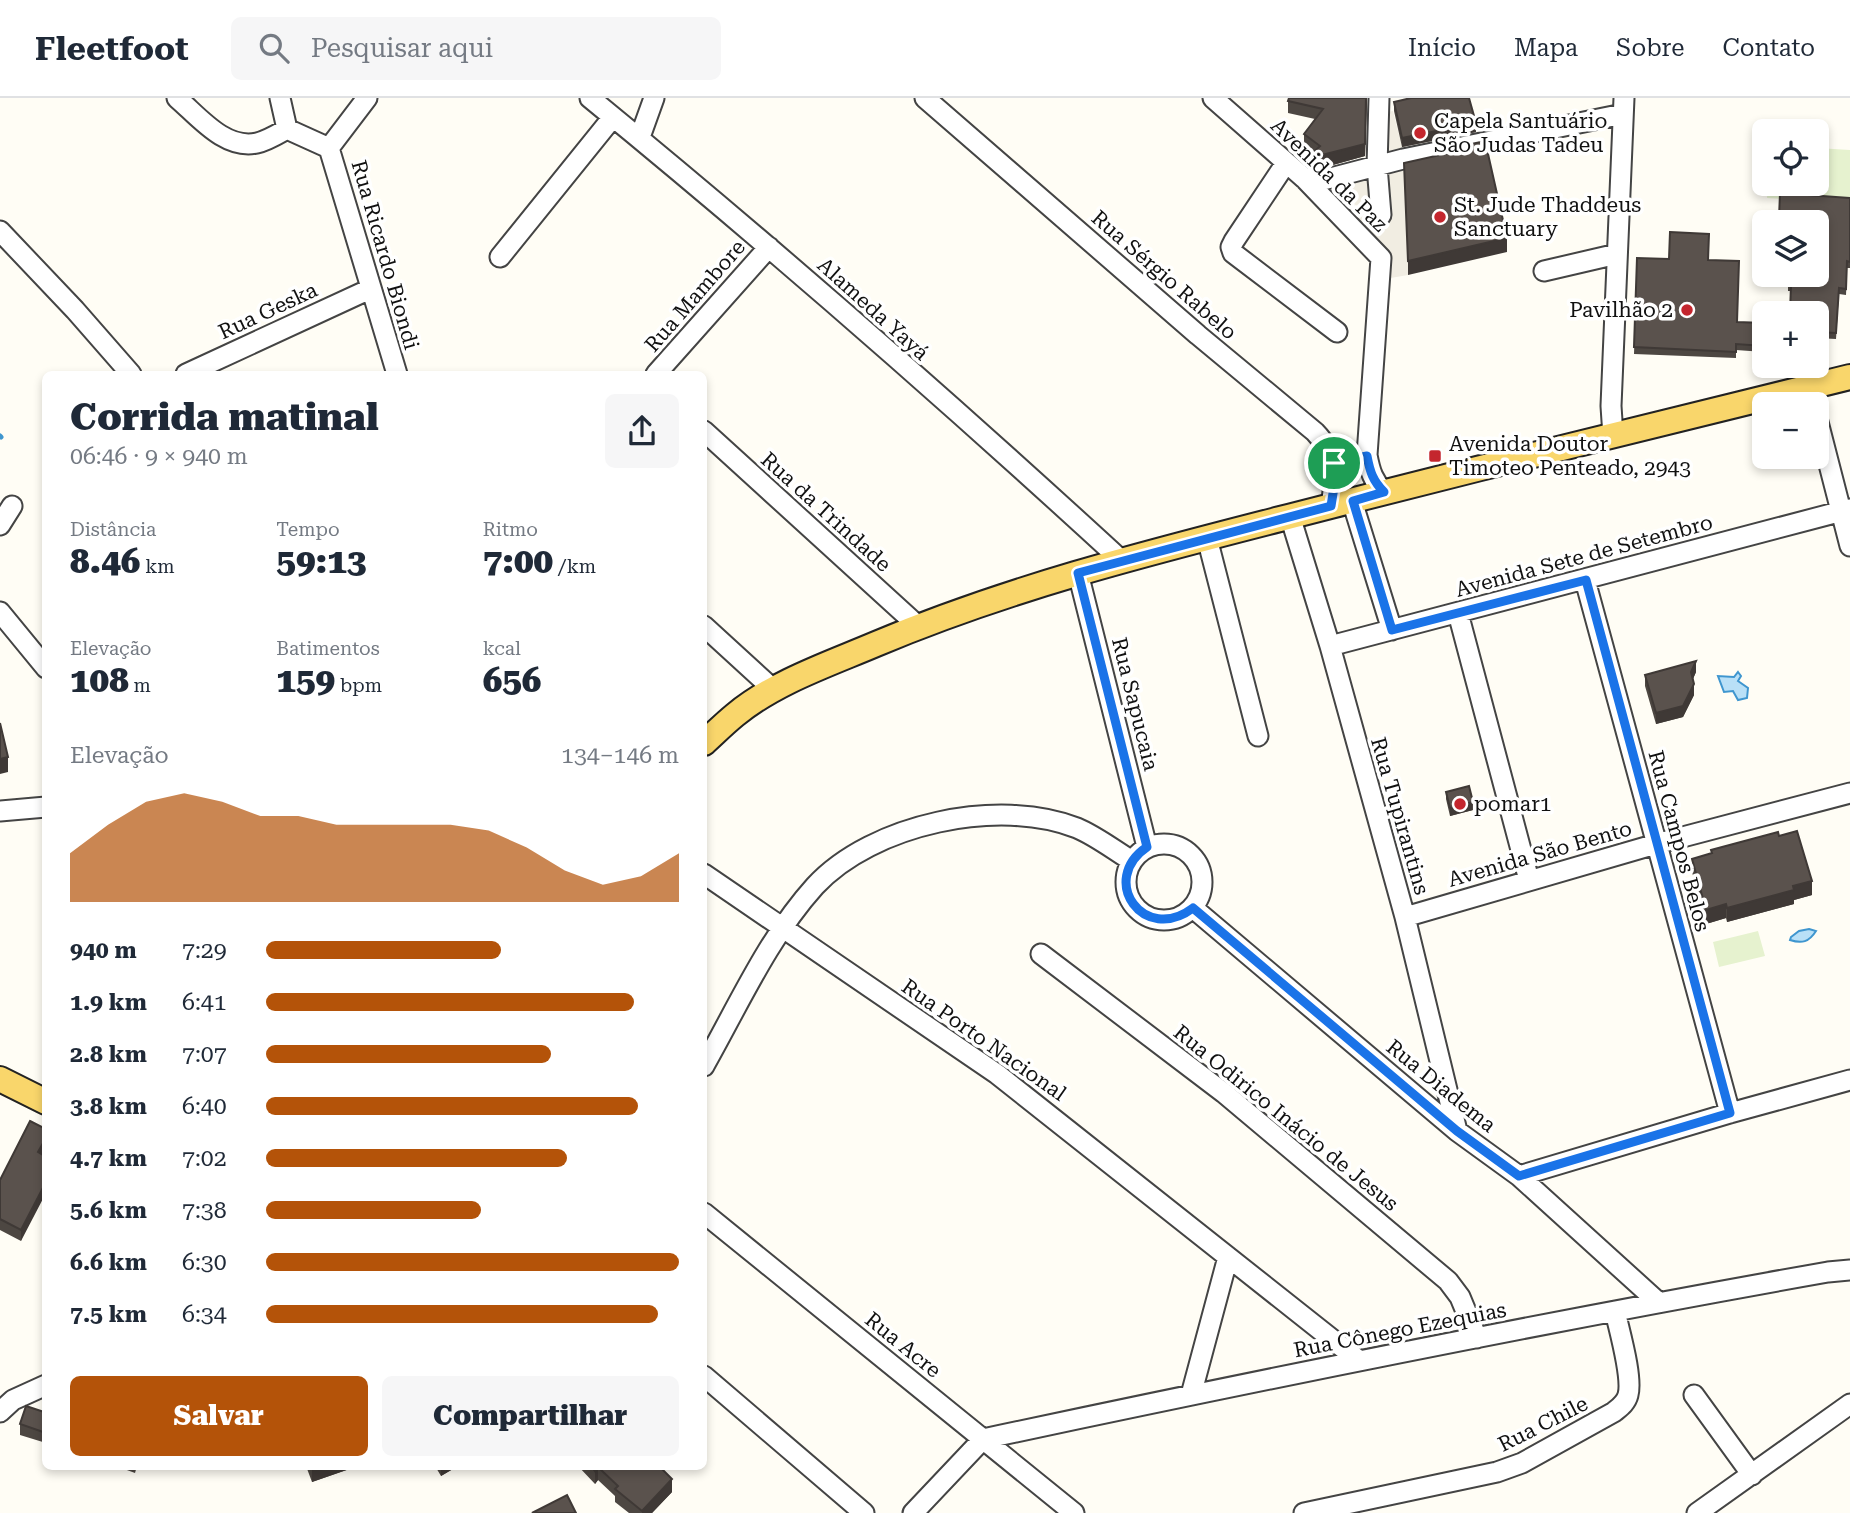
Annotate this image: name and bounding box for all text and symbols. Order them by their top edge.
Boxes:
search box [231,17,721,80]
text: Fleetfoot [35,29,189,68]
icon: search [255,29,293,67]
text: Pesquisar aqui [311,33,493,63]
text: Início [1408,34,1476,62]
text: Mapa [1514,34,1578,62]
text: Sobre [1616,34,1684,62]
text: Contato [1722,34,1815,62]
place label: Capela Santuário São Judas Tadeu [1434,109,1607,157]
street label: Avenida da Paz [1266,114,1392,237]
map controls [1752,119,1829,469]
button: locate [1752,119,1829,196]
marker: Capela Santuário São Judas Tadeu [1412,125,1428,141]
street label: Rua Ricardo Biondi [346,158,424,353]
place label: St. Jude Thaddeus Sanctuary [1454,193,1641,241]
street label: Rua Sérgio Rabelo [1087,206,1241,344]
marker: St. Jude Thaddeus Sanctuary [1432,209,1448,225]
button: layers [1752,210,1829,287]
street label: Rua Mambore [640,235,750,357]
street label: Alameda Yayá [813,253,934,365]
street label: Rua Geska [215,277,322,344]
place label: Pavilhão 2 [1569,298,1673,322]
button: + [1752,301,1829,378]
marker: Pavilhão 2 [1679,302,1695,318]
button: − [1752,392,1829,469]
button: share [605,394,679,468]
text: Corrida matinal [70,395,379,439]
place label: Avenida Doutor Timoteo Penteado, 2943 [1449,432,1691,480]
pin [1304,433,1364,493]
text: 06:46 · 9 × 940 m [70,443,248,470]
icon: arrive [1315,444,1353,482]
street label: Rua da Trindade [756,447,896,577]
marker: Avenida Doutor Timoteo Penteado, 2943 [1427,448,1443,464]
street label: Avenida Sete de Setembro [1453,510,1715,602]
text: Distância [70,518,156,541]
text: Tempo [276,518,340,541]
text: Ritmo [483,518,538,541]
text: 8.46 [70,541,140,582]
text: 59:13 [276,541,366,582]
text: 7:00 [483,541,553,582]
text: km [140,555,175,578]
text: /km [553,555,596,578]
street label: Rua Sapucaia [1107,635,1163,774]
text: Elevação [70,637,151,660]
text: Batimentos [276,637,380,660]
text: kcal [483,637,521,660]
text: 108 [70,660,129,701]
text: 159 [276,660,335,701]
text: 656 [483,660,541,701]
text: m [129,674,151,697]
text: bpm [335,674,382,697]
street label: Rua Tupirantins [1366,734,1434,898]
text: Elevação [70,742,169,769]
text: 134–146 m [561,742,679,769]
street label: Rua Campos Belos [1643,748,1715,934]
place label: pomar1 [1474,792,1552,816]
marker: pomar1 [1452,796,1468,812]
street label: Avenida São Bento [1445,816,1635,892]
text: 940 m [70,937,137,964]
text: 7:29 [182,937,227,964]
street label: Rua Porto Nacional [897,974,1071,1106]
text: 1.9 km [70,989,147,1016]
text: 6:41 [182,989,227,1016]
street label: Rua Odirico Inácio de Jesus [1169,1020,1403,1216]
street label: Rua Diadema [1382,1035,1501,1138]
text: 2.8 km [70,1041,147,1068]
text: 7:07 [182,1041,227,1068]
text: 3.8 km [70,1093,147,1120]
text: 6:40 [182,1093,227,1120]
text: 4.7 km [70,1145,147,1172]
text: 7:02 [182,1145,227,1172]
text: 5.6 km [70,1197,147,1224]
text: 7:38 [182,1197,227,1224]
text: 6.6 km [70,1249,147,1276]
text: 6:30 [182,1249,227,1276]
street label: Rua Cônego Ezequias [1292,1298,1508,1362]
text: 7.5 km [70,1301,147,1328]
text: 6:34 [182,1301,227,1328]
street label: Rua Acre [860,1307,946,1383]
button: Salvar [70,1376,368,1456]
button: Compartilhar [382,1376,679,1456]
street label: Rua Chile [1494,1391,1592,1457]

